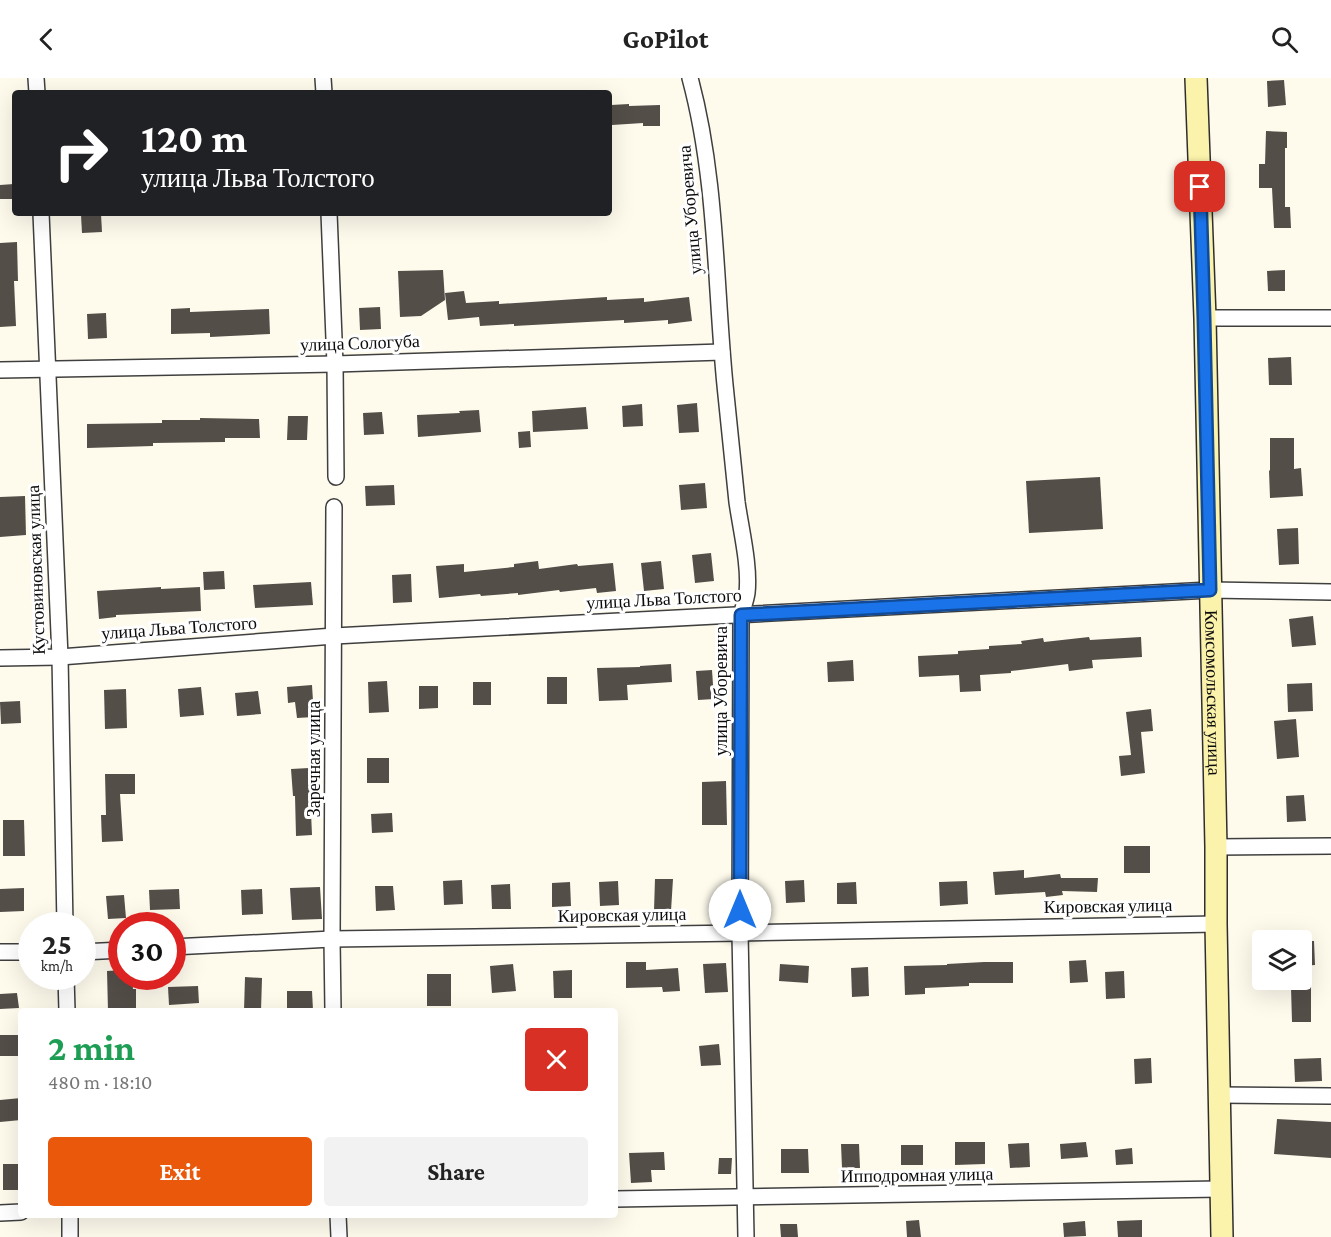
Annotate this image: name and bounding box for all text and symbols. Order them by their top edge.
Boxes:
icon: back [30,23,63,56]
icon: search [1268,23,1301,56]
text: GoPilot [623,24,708,54]
icon: right [42,114,120,192]
text: 120 m [141,114,247,161]
street label: улица Уборевича [674,144,706,276]
pin [1174,161,1225,212]
text: улица Льва Толстого [141,163,375,193]
icon: arrive [1183,170,1216,203]
street label: улица Сологуба [300,331,420,355]
street label: Кустовиновская улица [23,485,49,655]
street label: улица Льва Толстого [586,585,742,613]
street label: Комсомольская улица [1201,610,1225,776]
street label: улица Льва Толстого [101,613,257,643]
street label: улица Уборевича [711,626,731,756]
street label: Заречная улица [304,701,324,817]
position arrow [708,878,772,942]
street label: Кировская улица [1044,895,1172,917]
street label: Кировская улица [558,904,686,926]
speed limit sign: 30 [108,912,186,990]
text: 25 [42,927,72,960]
map controls [1252,930,1312,990]
button: layers [1252,930,1312,990]
text: km/h [41,958,73,974]
text: 2 min [48,1028,135,1068]
button: close [525,1028,588,1091]
text: 480 m · 18:10 [48,1071,152,1093]
button: Exit [48,1137,312,1206]
button: Share [324,1137,588,1206]
street label: Ипподромная улица [840,1164,994,1186]

